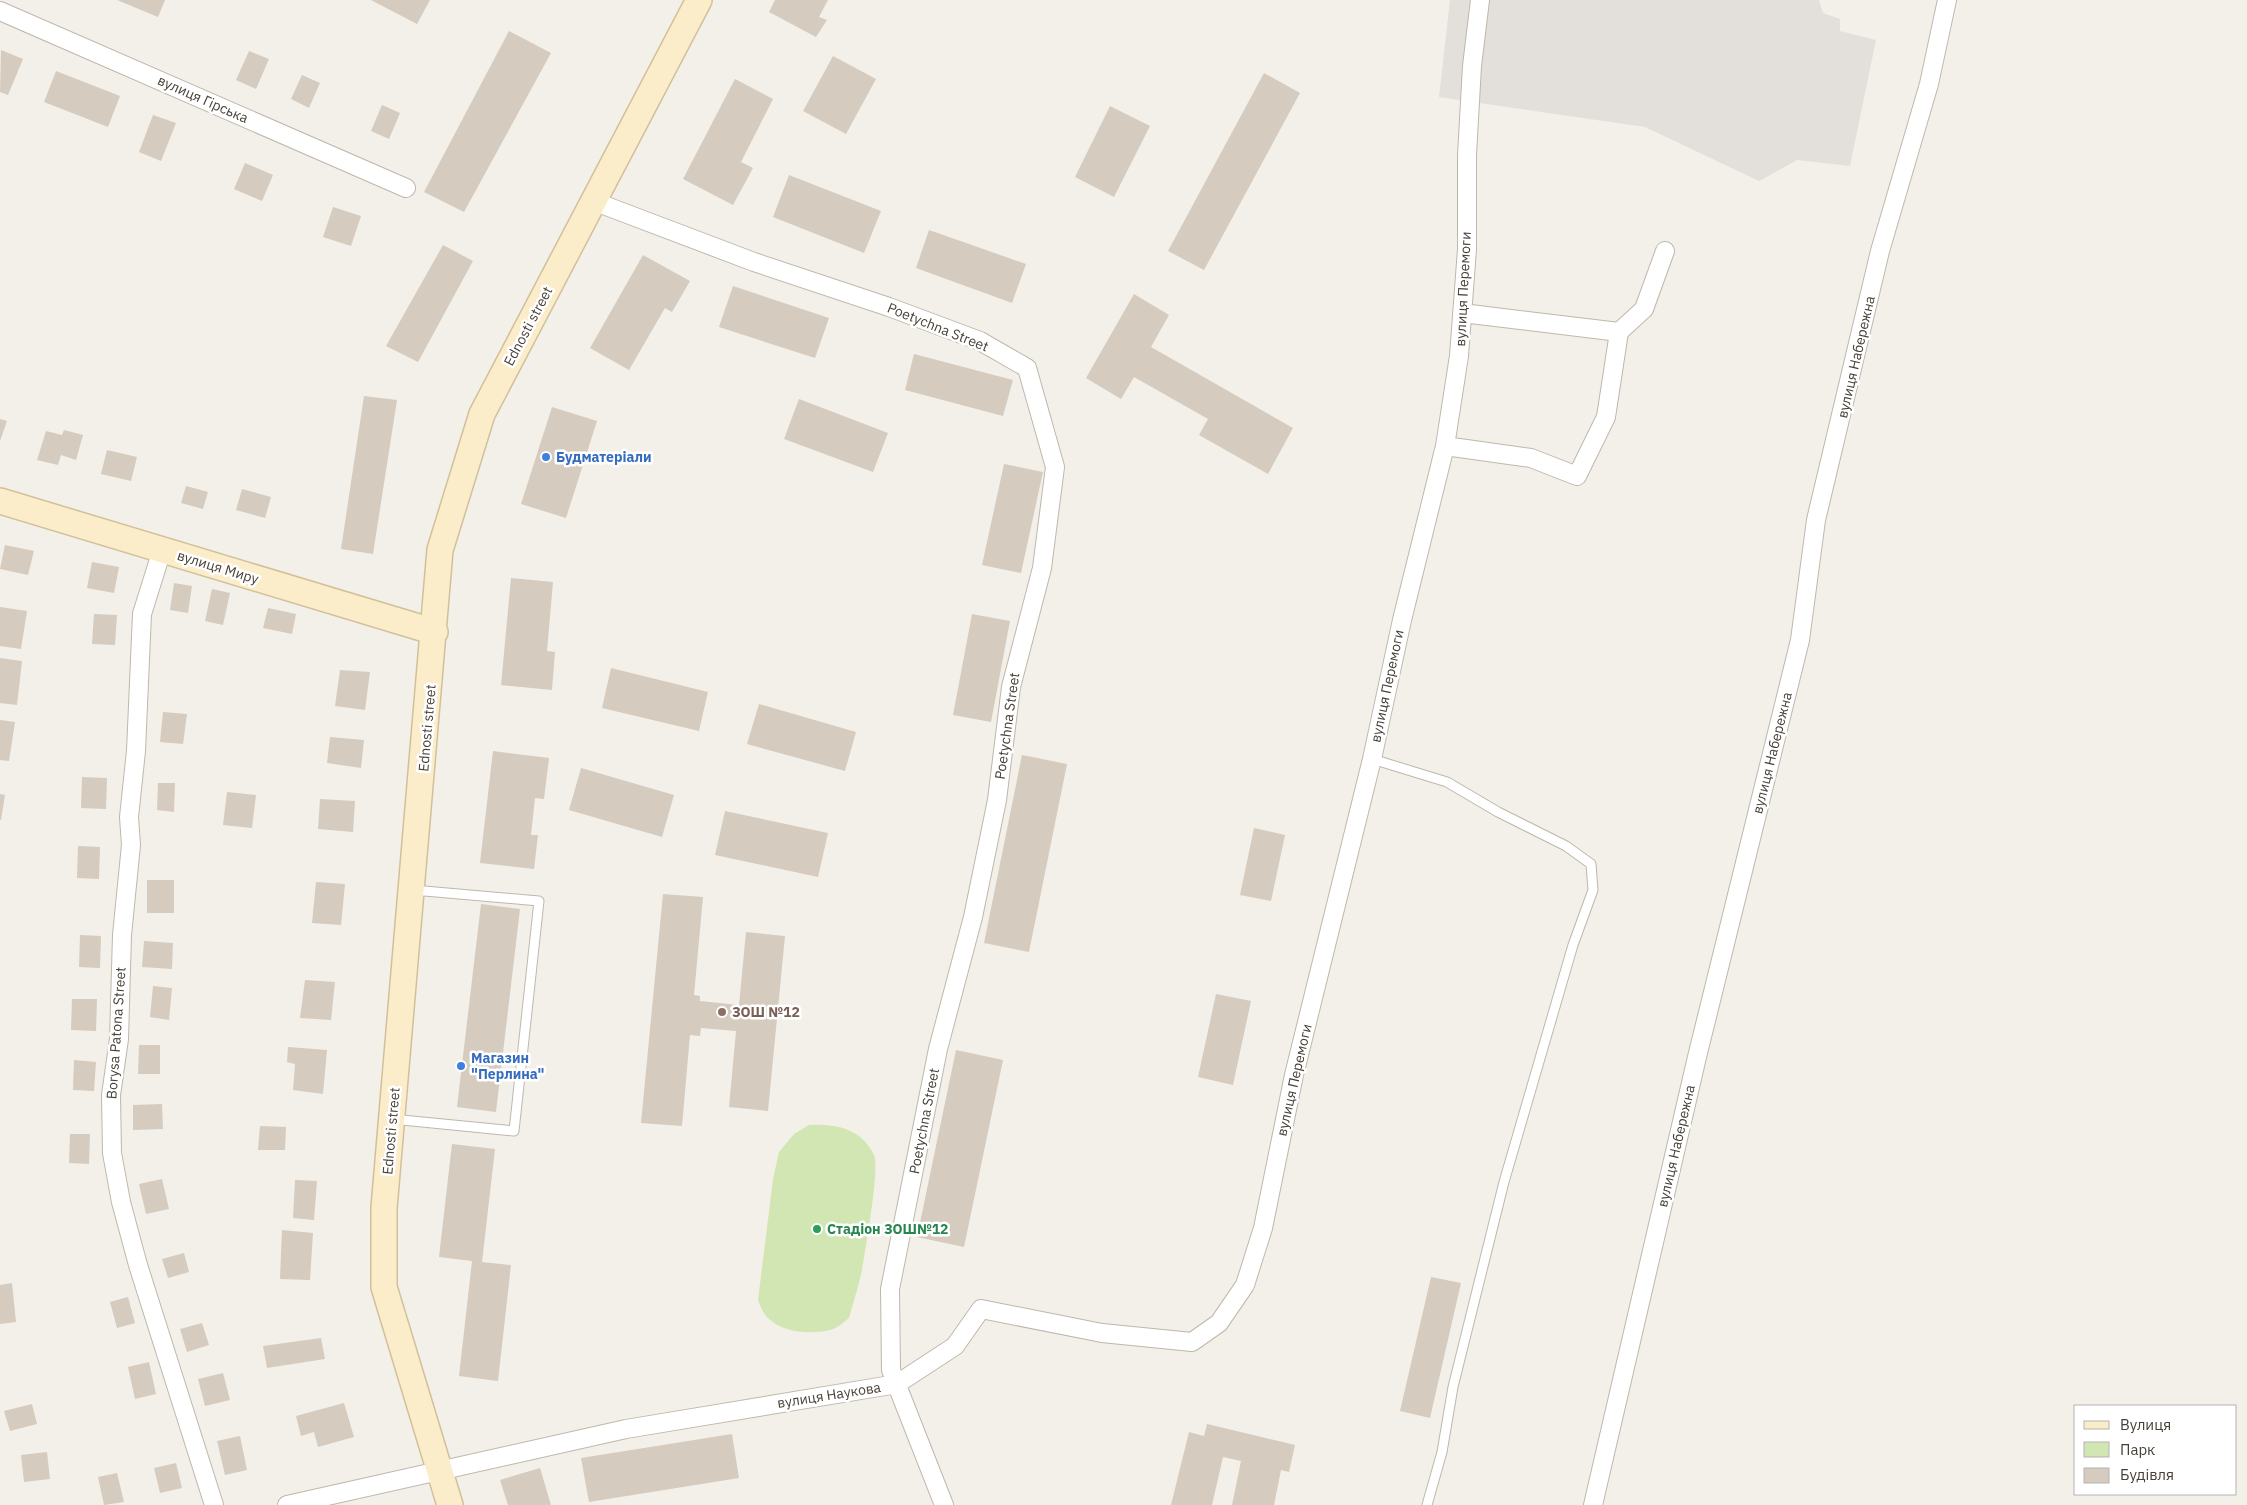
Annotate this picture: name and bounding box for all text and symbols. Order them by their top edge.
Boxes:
street label: вулиця Гірська [155,71,252,127]
street label: вулиця Перемоги [1451,231,1475,347]
street label: Ednosti street [500,283,556,369]
street label: вулиця Набережна [1833,294,1879,420]
street label: Poetychna Street [885,298,991,356]
place label: Будматеріали [556,448,652,466]
marker: Будматеріали [540,451,552,463]
street label: вулиця Миру [175,546,261,588]
street label: вулиця Перемоги [1366,628,1408,744]
street label: Poetychna Street [991,671,1023,781]
street label: Ednosti street [414,684,440,772]
street label: вулиця Набережна [1748,690,1796,816]
street label: Borysa Patona Street [102,966,130,1100]
place label: ЗОШ №12 [732,1003,800,1021]
marker: ЗОШ №12 [716,1006,728,1018]
street label: вулиця Перемоги [1272,1022,1316,1138]
place label: Магазин "Перлина" [471,1049,545,1083]
marker: Магазин "Перлина" [455,1060,467,1072]
street label: Poetychna Street [905,1066,943,1176]
street label: вулиця Набережна [1653,1083,1699,1209]
street label: Ednosti street [378,1087,404,1175]
place label: Стадіон ЗОШ№12 [827,1220,949,1238]
marker: Стадіон ЗОШ№12 [811,1223,823,1235]
street label: вулиця Наукова [776,1378,883,1412]
legend [2074,1405,2237,1495]
text: Вулиця [2120,1415,2171,1434]
text: Парк [2120,1440,2155,1459]
text: Будівля [2120,1465,2174,1484]

